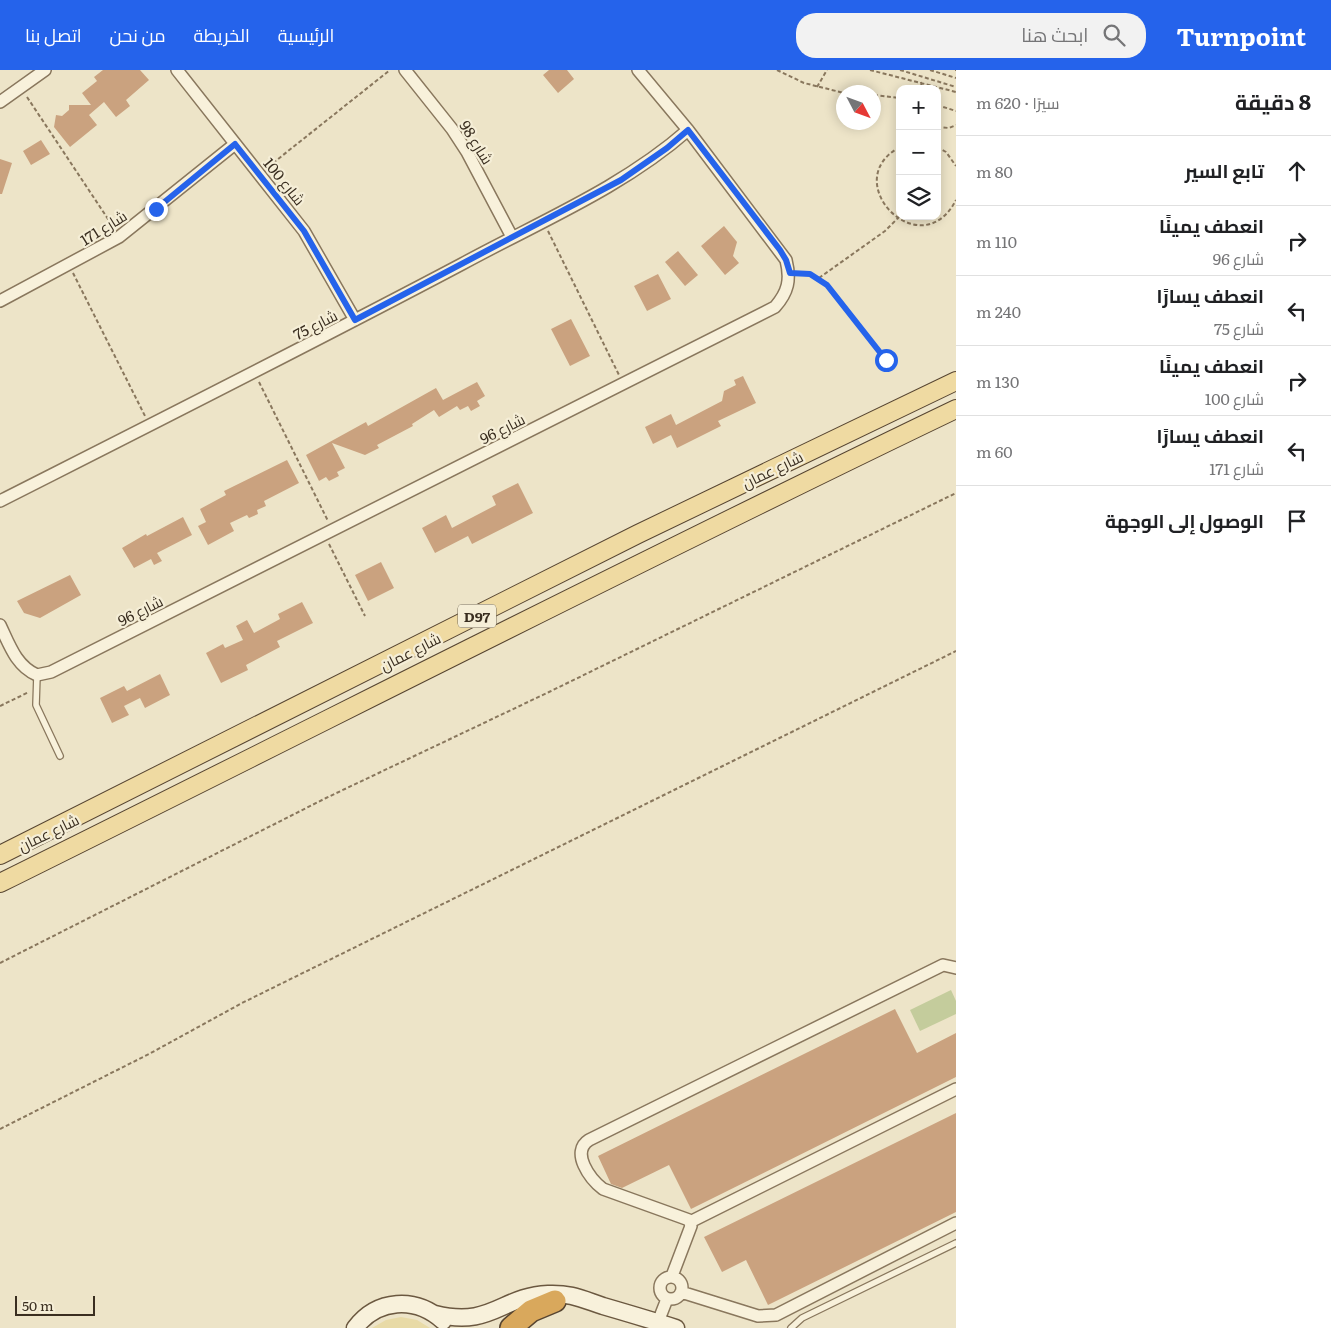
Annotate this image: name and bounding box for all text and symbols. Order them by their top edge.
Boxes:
search box [796,13,1146,58]
text: Turnpoint [1176,18,1306,53]
text: ابحث هنا [1021,20,1088,48]
text: اتصل بنا [25,21,82,48]
text: من نحن [110,21,166,48]
text: الخريطة [194,21,250,48]
text: الرئيسية [278,21,334,48]
icon: search [1100,21,1128,49]
north arrow [836,85,881,130]
map controls [896,85,941,220]
button: + [896,85,941,130]
text: 8 دقيقة [1235,85,1311,116]
text: سيرًا · 620 m [976,90,1059,114]
street label: شارع 98 [454,115,500,169]
button: − [896,130,941,175]
street label: شارع 100 [258,152,311,210]
text: تابع السير [1185,156,1264,184]
icon: ahead [1283,157,1311,185]
text: 80 m [976,159,1013,183]
button: layers [896,175,941,220]
route end [145,198,168,221]
street label: شارع 171 [75,204,131,251]
text: انعطف يمينًا [1159,211,1264,239]
icon: right [1283,227,1311,255]
text: 110 m [976,229,1017,253]
text: شارع 96 [1213,246,1264,270]
text: انعطف يسارًا [1157,281,1264,309]
icon: left [1283,297,1311,325]
text: 240 m [976,299,1021,323]
street label: شارع 75 [289,303,342,346]
text: شارع 75 [1214,316,1264,340]
route start [875,349,898,372]
text: انعطف يمينًا [1159,351,1264,379]
icon: right [1283,367,1311,395]
text: 130 m [976,369,1019,393]
text: شارع 100 [1205,386,1264,410]
street label: شارع 96 [475,407,529,450]
text: انعطف يسارًا [1157,421,1264,449]
icon: left [1283,437,1311,465]
text: 60 m [976,439,1013,463]
street label: شارع عمان [738,444,807,495]
text: شارع 171 [1209,456,1264,480]
text: الوصول إلى الوجهة [1105,506,1264,534]
icon: arrive [1283,507,1311,535]
street label: شارع 96 [113,589,167,632]
road number: D97 [458,604,496,628]
street label: شارع عمان [376,626,445,677]
street label: شارع عمان [14,807,83,858]
scale bar [15,1293,95,1316]
text: 50 m [22,1295,54,1315]

